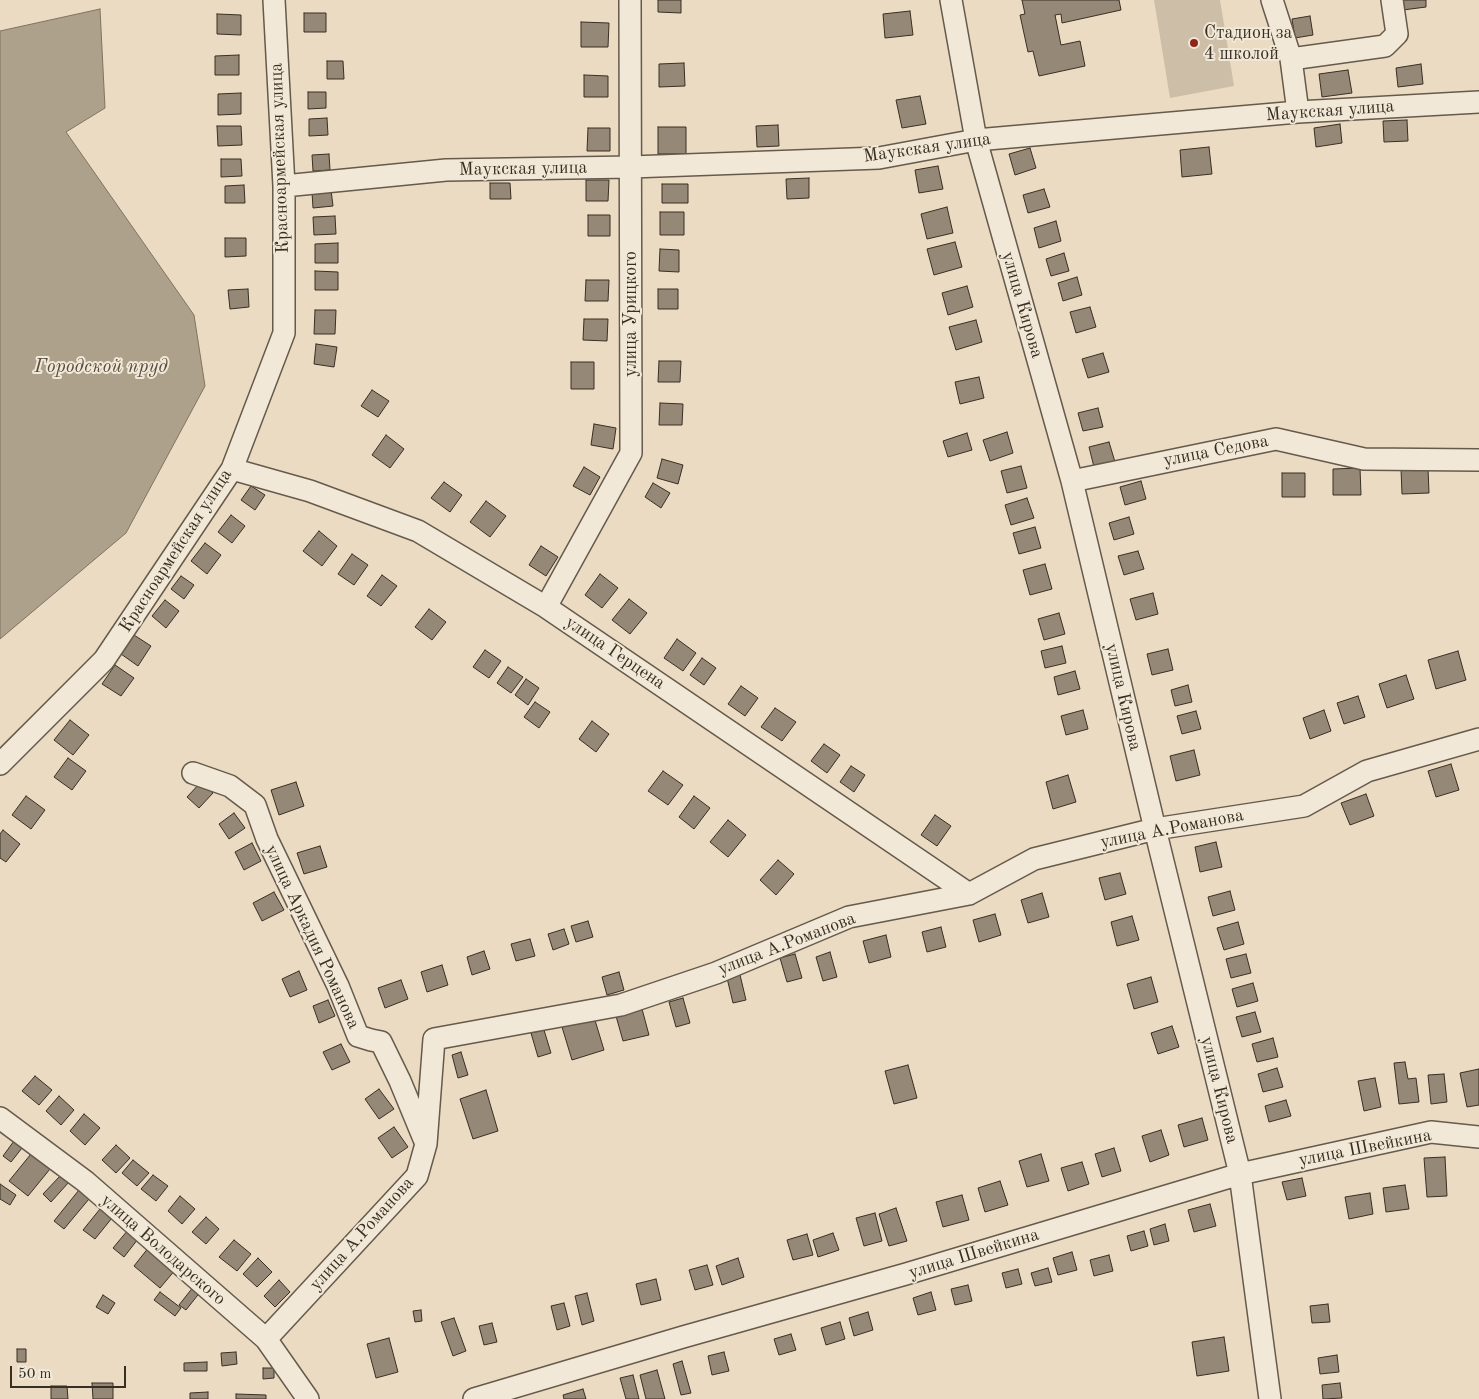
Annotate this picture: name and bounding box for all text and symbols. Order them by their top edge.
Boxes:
place label: Стадион за 4 школой [1204,22,1292,64]
marker: Стадион за 4 школой [1188,37,1200,49]
street label: Красноармейская улица [266,62,294,254]
street label: Маукская улица [1265,96,1395,126]
street label: Маукская улица [862,128,992,168]
street label: Маукская улица [458,157,588,181]
street label: улица Кирова [997,249,1047,361]
street label: улица Урицкого [620,251,642,377]
water label: Городской пруд [34,356,168,378]
street label: улица Седова [1162,430,1270,472]
street label: Красноармейская улица [115,465,237,637]
street label: улица Герцена [561,612,669,694]
street label: улица Кирова [1100,641,1146,753]
street label: улица А.Романова [1098,805,1246,853]
street label: улица Аркадия Романова [260,841,364,1033]
street label: улица А.Романова [715,908,859,980]
street label: улица Кирова [1195,1034,1243,1146]
street label: улица Швейкина [1297,1125,1433,1171]
street label: улица А.Романова [305,1173,419,1295]
street label: улица Володарского [96,1190,230,1310]
street label: улица Швейкина [906,1224,1042,1284]
scale bar [12,1356,129,1388]
text: 50 m [18,1367,52,1382]

